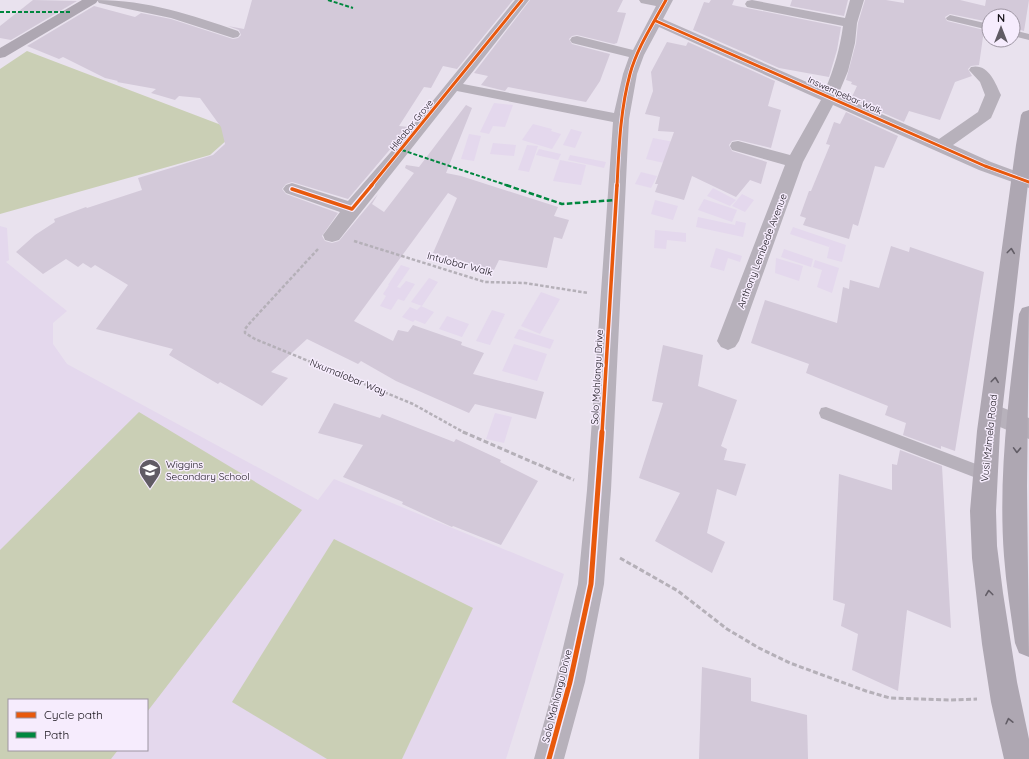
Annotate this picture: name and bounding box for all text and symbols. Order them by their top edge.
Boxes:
north arrow [981,8,1021,48]
text: N [997,11,1005,25]
street label: Inswempebar Walk [806,74,884,116]
street label: Hlelabar Grove [387,97,435,153]
street label: Anthony Lembede Avenue [734,191,790,310]
one-way arrow [1006,248,1015,254]
street label: Intulobar Walk [426,249,494,279]
street label: Solo Mahlangu Drive [588,329,606,425]
street label: Nxumalobar Way [308,356,388,398]
one-way arrow [990,377,999,383]
street label: Vusi Mzimela Road [978,394,1000,482]
one-way arrow [1013,447,1021,453]
school or university icon: Wiggins Secondary School [137,457,163,490]
place label: Wiggins Secondary School [166,458,250,483]
one-way arrow [985,590,994,596]
street label: Solo Mahlangu Drive [539,648,575,744]
legend [8,699,148,751]
text: Cycle path [44,707,103,722]
one-way arrow [1005,718,1014,725]
text: Path [44,727,69,742]

